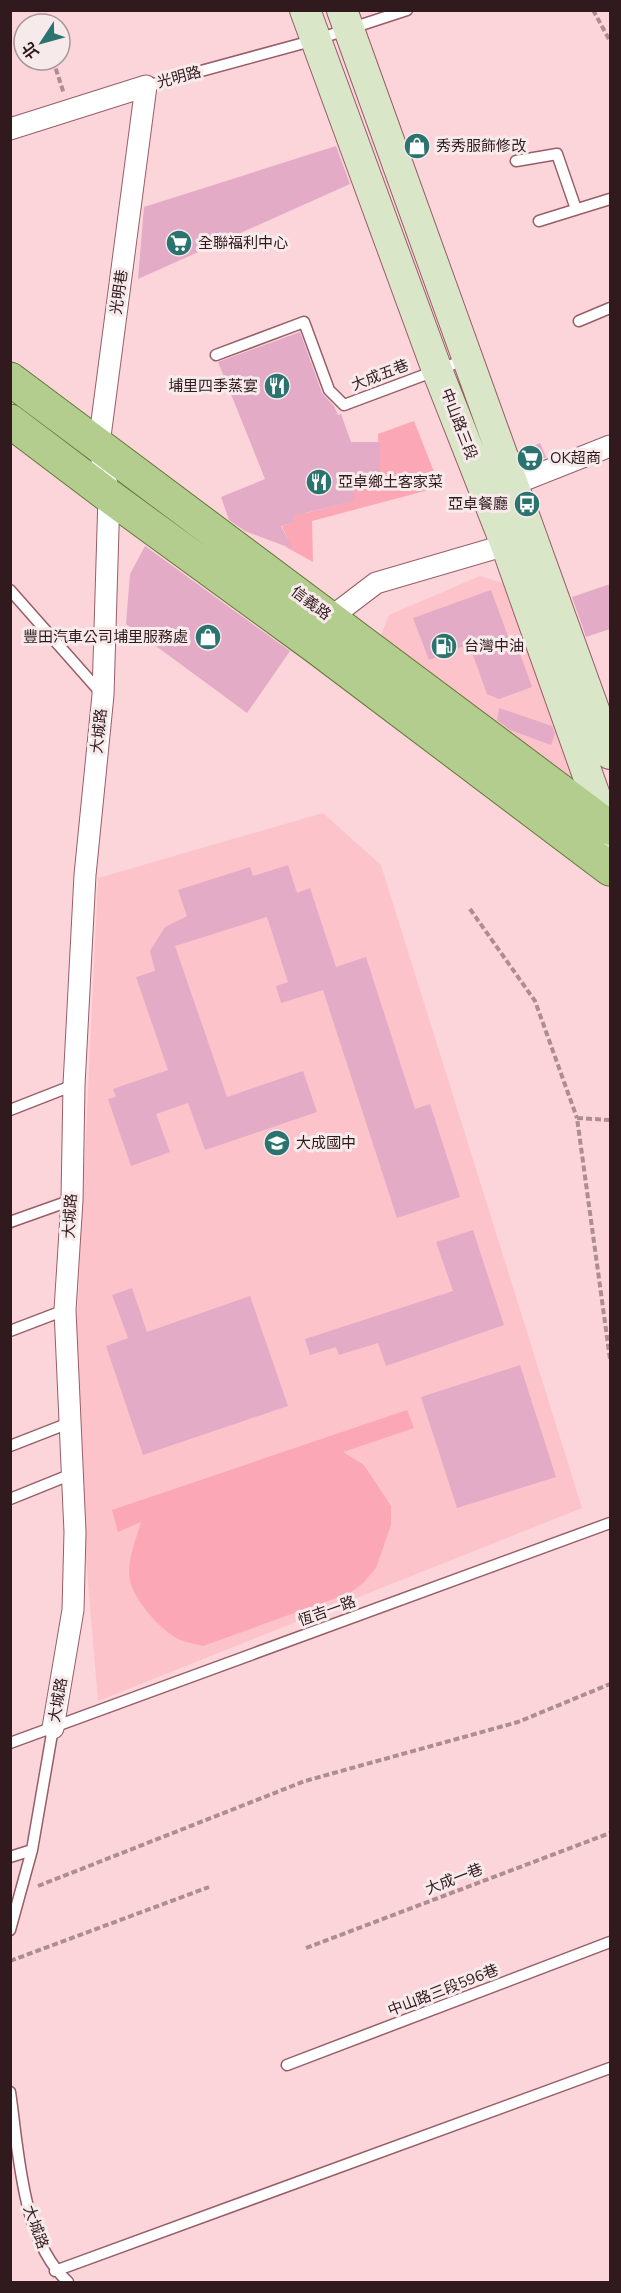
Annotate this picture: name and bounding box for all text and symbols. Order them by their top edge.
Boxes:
north arrow [12,12,72,72]
text: 北 [17,37,44,63]
street label: 光明路 [155,62,203,92]
shop icon: 秀秀服飾修改 [402,131,432,161]
place label: 秀秀服飾修改 [436,136,526,156]
supermarket icon: 全聯福利中心 [164,228,194,258]
place label: 全聯福利中心 [198,233,288,253]
street label: 光明巷 [106,268,132,316]
street label: 大成五巷 [348,355,412,395]
restaurant icon: 埔里四季蒸宴 [262,371,292,401]
place label: 埔里四季蒸宴 [168,376,258,396]
street label: 中山路三段 [436,385,482,463]
supermarket icon: OK超商 [515,443,545,473]
place label: OK超商 [550,448,601,468]
restaurant icon: 亞卓鄉土客家菜 [304,467,334,497]
place label: 亞卓鄉土客家菜 [338,472,443,492]
bus stop icon: 亞卓餐廳 [512,489,542,519]
place label: 亞卓餐廳 [448,494,508,514]
street label: 信義路 [287,581,335,625]
shop icon: 豐田汽車公司埔里服務處 [193,622,223,652]
place label: 豐田汽車公司埔里服務處 [23,627,188,647]
fuel station icon: 台灣中油 [429,631,459,661]
place label: 台灣中油 [464,636,524,656]
street label: 大城路 [87,708,111,754]
school or university icon: 大成國中 [262,1128,292,1158]
place label: 大成國中 [296,1133,356,1153]
street label: 大城路 [59,1193,81,1239]
street label: 恆吉一路 [295,1591,359,1631]
street label: 大城路 [44,1676,72,1724]
street label: 大成一巷 [422,1859,486,1899]
street label: 中山路三段596巷 [385,1960,501,2020]
street label: 大城路 [19,2202,53,2252]

